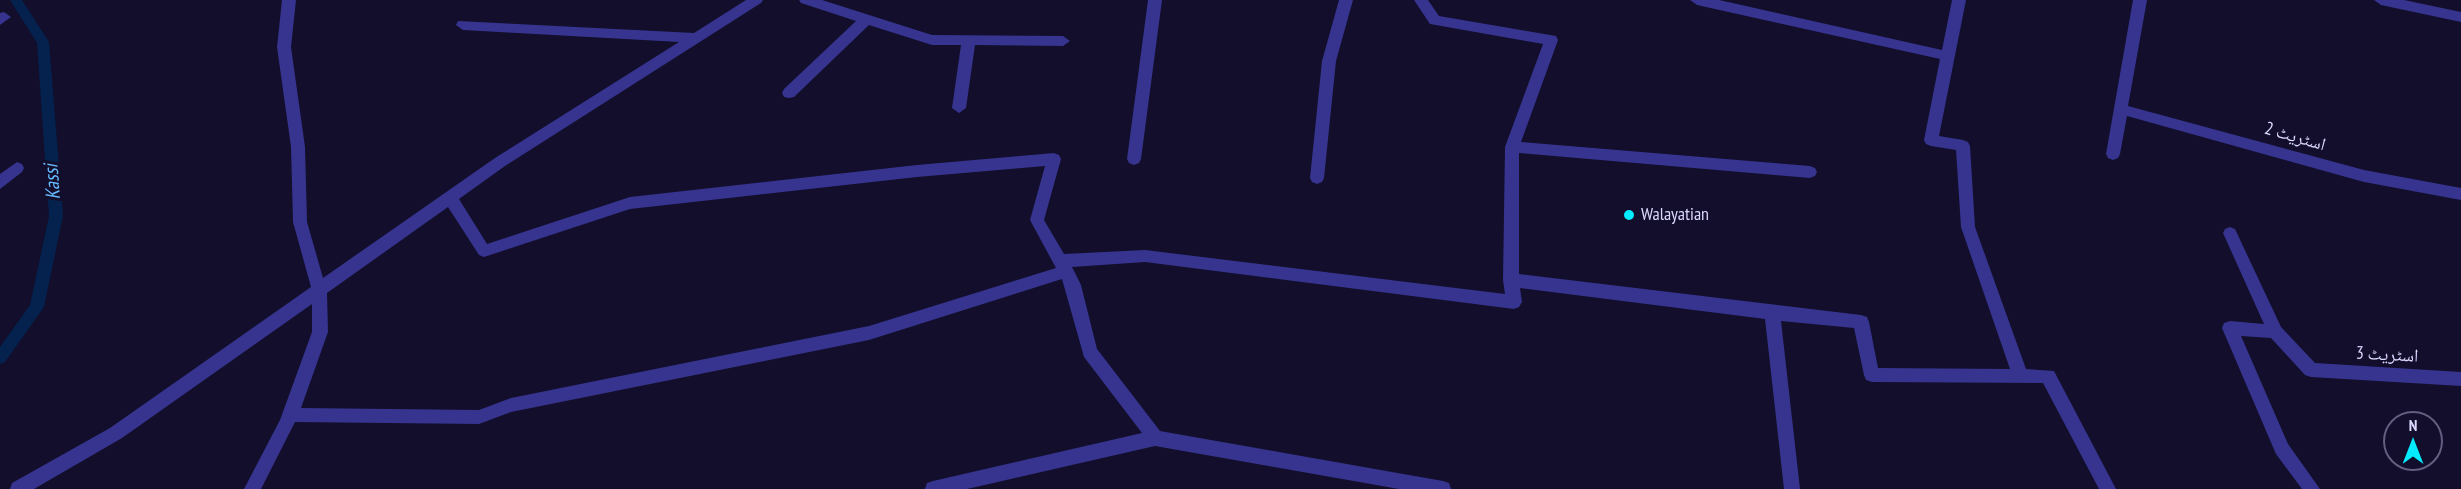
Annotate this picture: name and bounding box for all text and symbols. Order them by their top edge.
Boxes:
street label: اسٹریٹ 2 [2262,118,2328,156]
water label: Kassi [40,164,66,200]
place label: Walayatian [1641,204,1709,226]
marker: Walayatian [1622,208,1636,222]
street label: اسٹریٹ 3 [2355,343,2419,367]
north arrow [2383,411,2443,471]
text: N [2409,415,2417,435]

